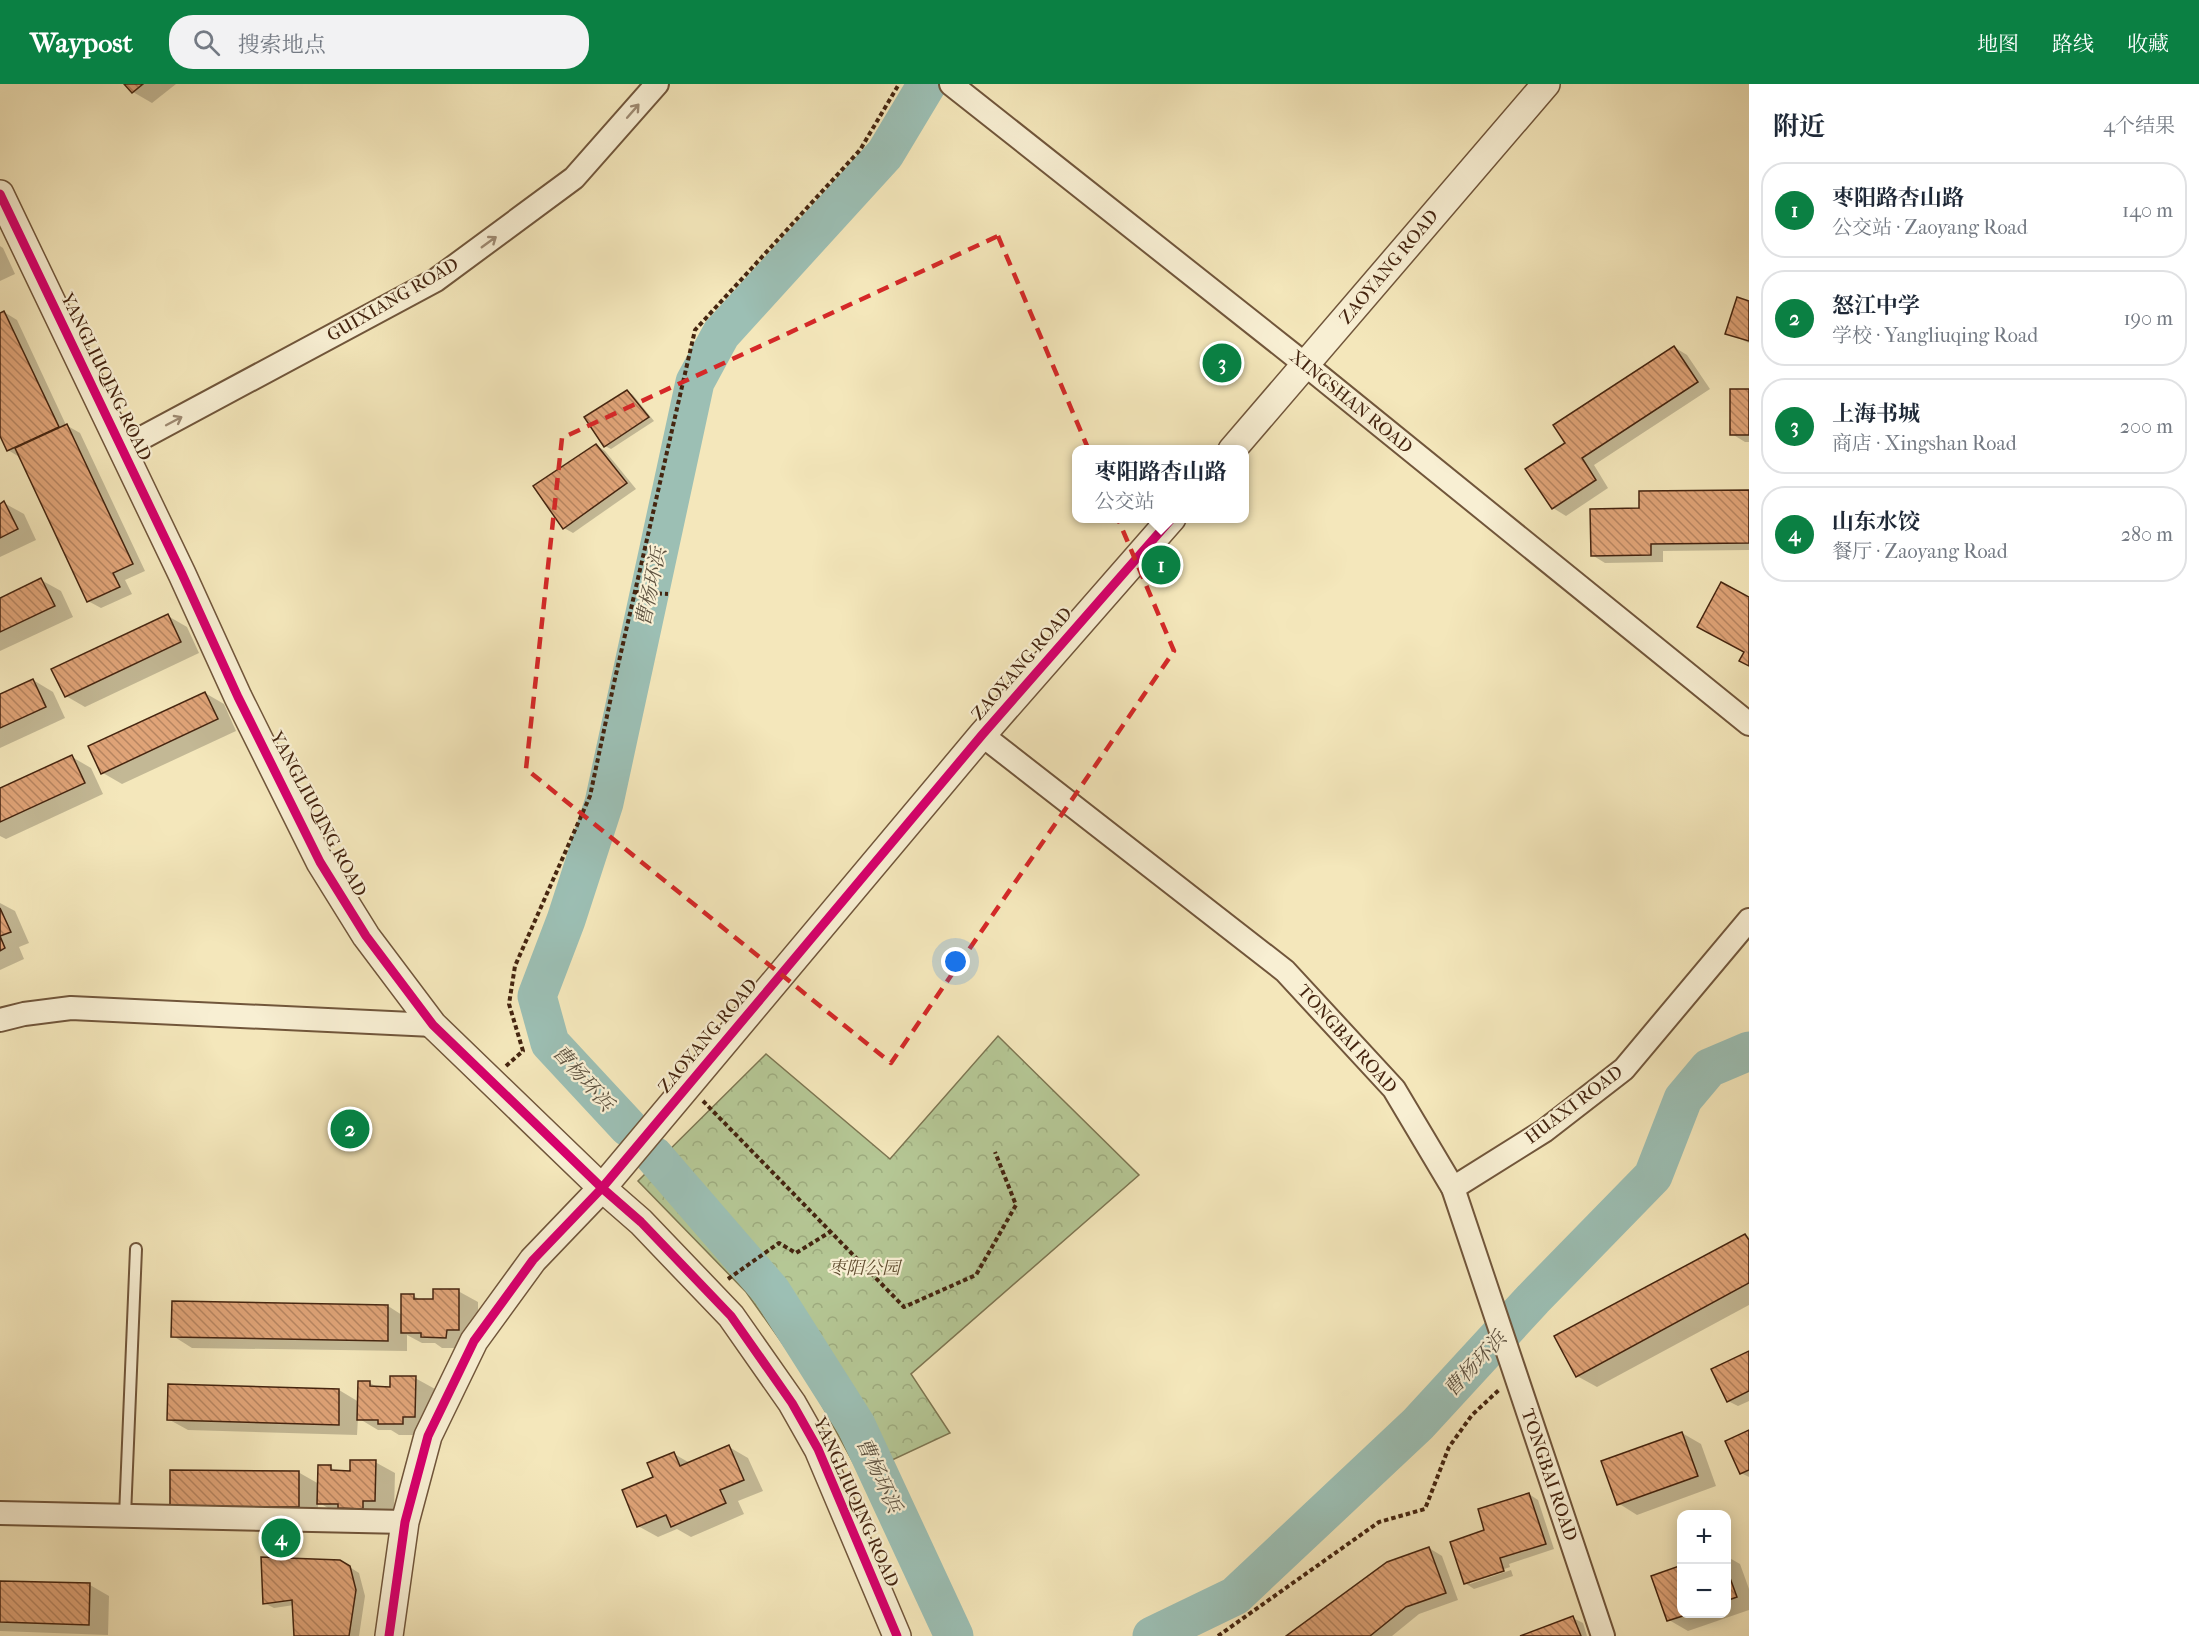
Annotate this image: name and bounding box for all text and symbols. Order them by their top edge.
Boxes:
search box [169,15,589,69]
text: Waypost [30,26,133,59]
icon: search [190,26,223,59]
text: 搜索地点 [238,32,326,58]
text: 地图 [1977,32,2019,56]
text: 路线 [2052,32,2094,56]
text: 收藏 [2127,32,2169,56]
one-way arrow [626,104,640,119]
text: 附近 [1773,111,1825,142]
text: 4个结果 [2103,114,2175,137]
text: 枣阳路杏山路 [1832,185,1964,211]
text: 1 [1791,199,1798,222]
text: 140 m [2122,199,2173,222]
street label: ZAOYANG ROAD [1335,206,1443,328]
text: 公交站 · Zaoyang Road [1832,216,2028,239]
one-way arrow [481,235,497,248]
street label: GUIXIANG ROAD [323,254,463,346]
street label: YANGLIUQING ROAD [56,289,156,464]
text: 怒江中学 [1832,293,1920,319]
text: 2 [1789,307,1800,330]
text: 190 m [2123,307,2173,330]
text: 学校 · Yangliuqing Road [1832,324,2038,347]
pin: 3 [1202,340,1242,386]
street label: XINGSHAN ROAD [1285,346,1417,458]
text: 上海书城 [1832,401,1920,427]
one-way arrow [165,414,183,426]
text: 3 [1790,415,1799,438]
text: 200 m [2120,415,2173,438]
text: 商店 · Xingshan Road [1832,432,2017,455]
popup [1072,445,1249,523]
text: 枣阳路杏山路 [1094,459,1227,485]
text: 公交站 [1094,490,1154,513]
text: 山东水饺 [1832,509,1920,535]
text: 4 [1789,523,1800,546]
text: 280 m [2121,523,2173,546]
text: 餐厅 · Zaoyang Road [1832,540,2008,563]
pin: 1 [1142,542,1180,588]
water label: 曹杨环浜 [631,544,671,629]
street label: ZAOYANG ROAD [967,603,1077,725]
street label: YANGLIUQING ROAD [265,727,370,900]
your location [941,947,970,976]
street label: ZAOYANG ROAD [654,975,762,1097]
street label: TONGBAI ROAD [1293,981,1401,1097]
water label: 曹杨环浜 [548,1041,620,1117]
street label: HUAXI ROAD [1521,1061,1627,1149]
pin: 2 [330,1106,370,1152]
park label: 枣阳公园 [828,1258,903,1279]
water label: 曹杨环浜 [1439,1325,1512,1401]
street label: TONGBAI ROAD [1517,1406,1581,1544]
street label: YANGLIUQING ROAD [809,1413,903,1590]
water label: 曹杨环浜 [852,1434,907,1518]
map controls [1677,1510,1731,1618]
button: + [1677,1510,1731,1564]
pin: 4 [262,1516,300,1560]
button: − [1677,1564,1731,1618]

